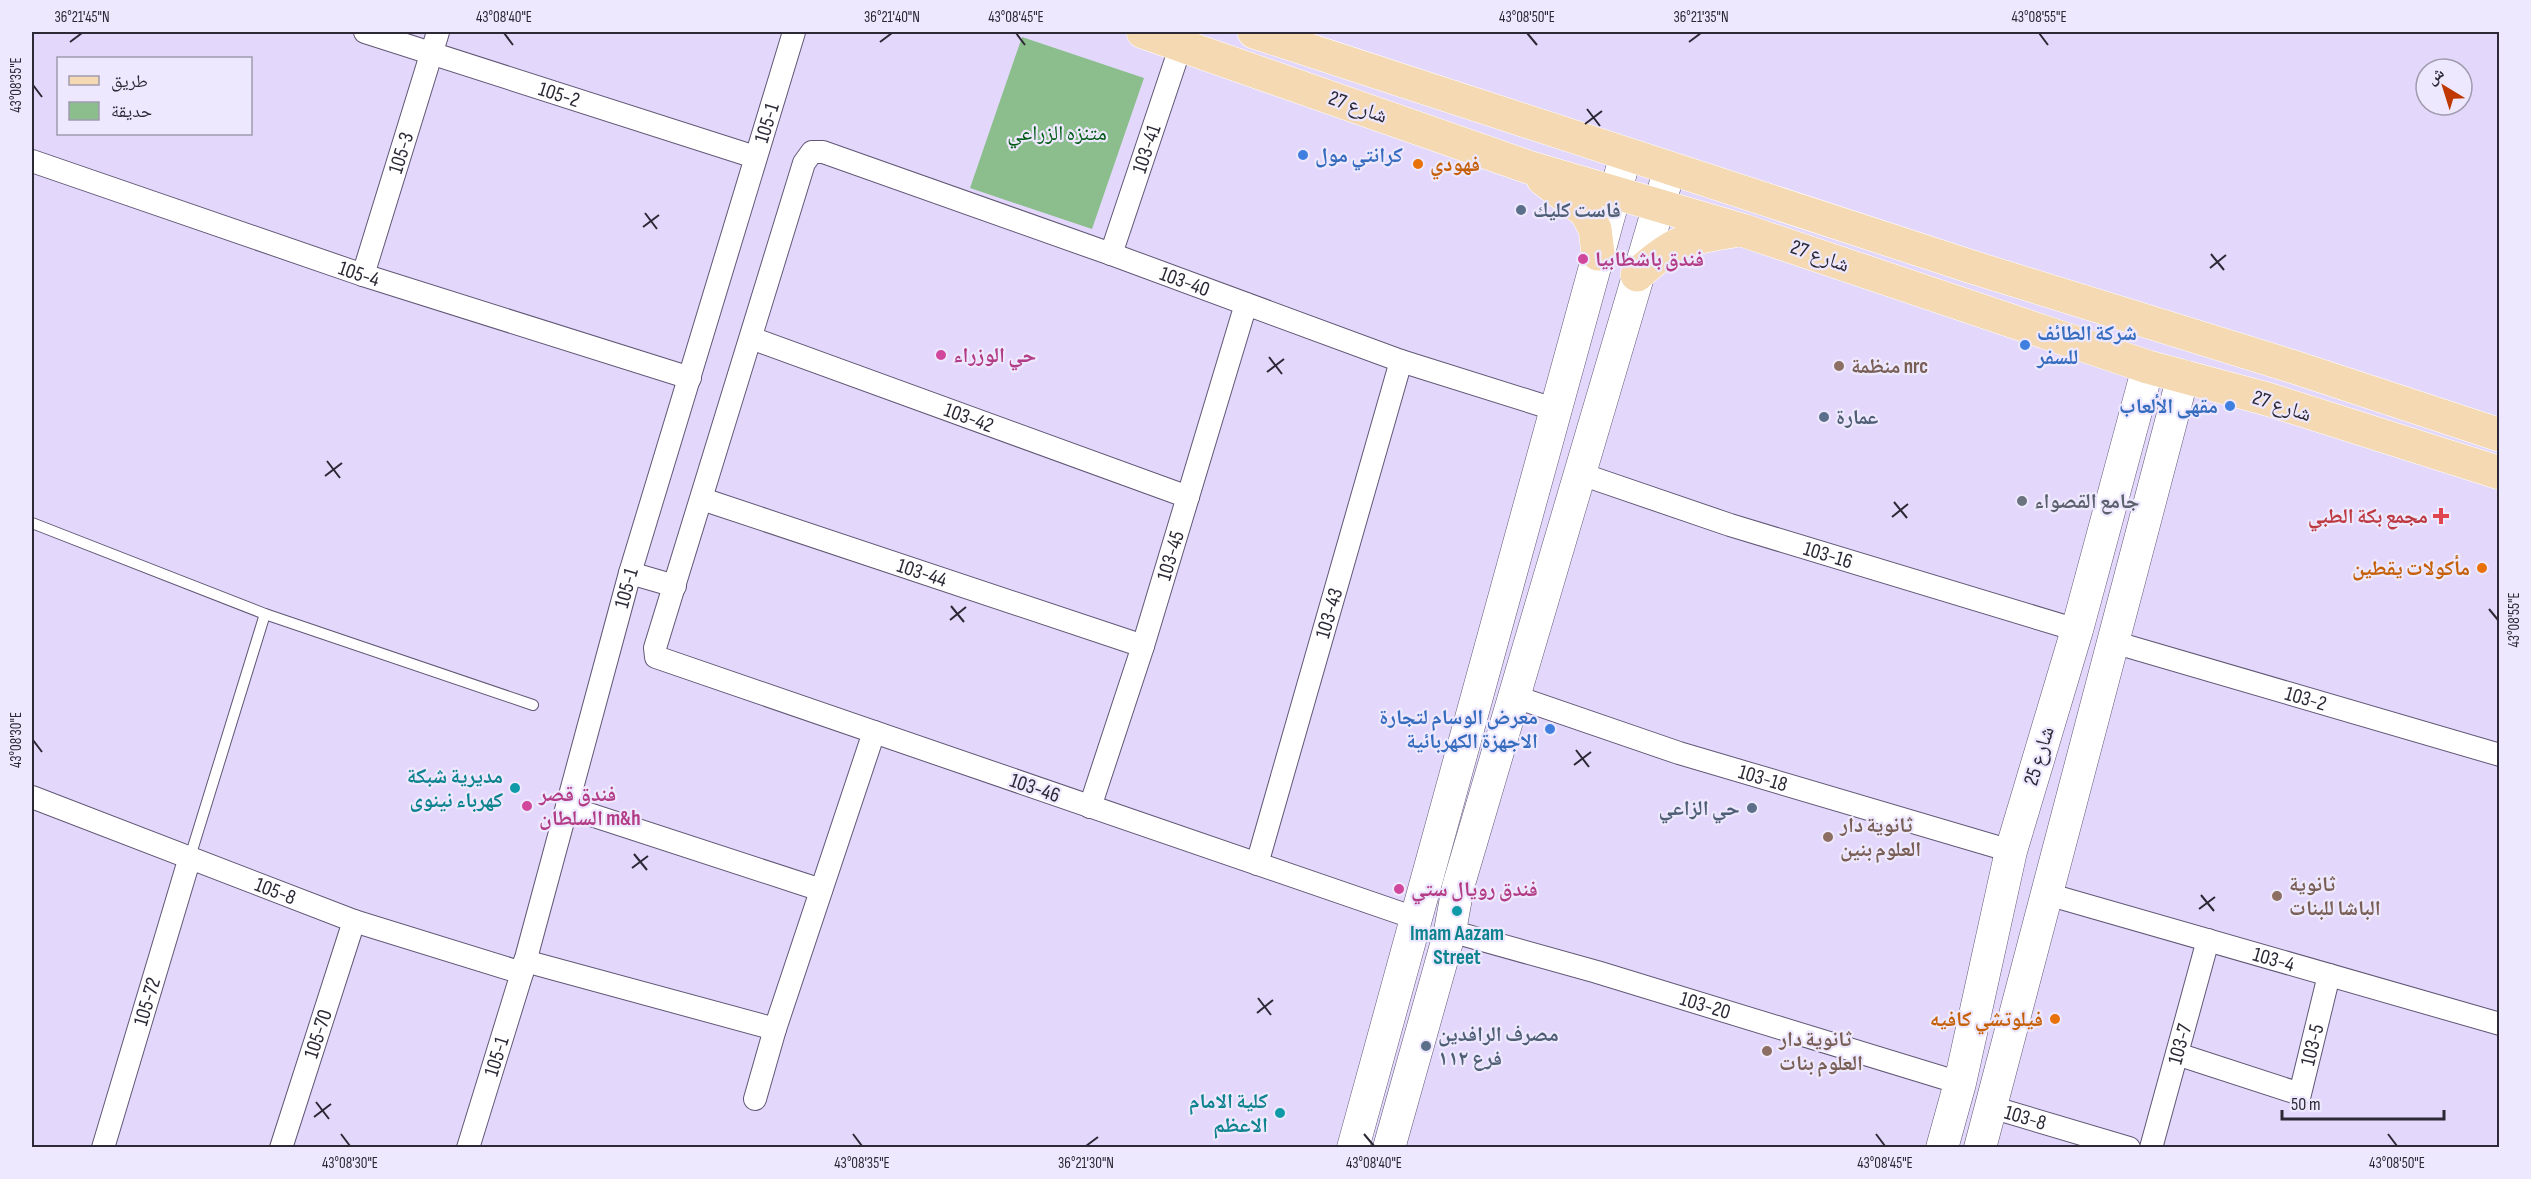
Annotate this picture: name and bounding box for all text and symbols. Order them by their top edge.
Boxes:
text: 36°21'45"N [54,8,110,27]
text: 43°08'40"E [476,8,532,27]
text: 36°21'40"N [864,8,920,27]
text: 43°08'45"E [988,8,1044,27]
text: 43°08'50"E [1499,8,1555,27]
text: 36°21'35"N [1673,8,1729,27]
text: 43°08'55"E [2011,8,2067,27]
text: 43°08'35"E [7,57,26,113]
legend [57,57,252,135]
north arrow [2414,57,2474,117]
text: ش [2423,64,2448,89]
text: طريق [111,71,148,92]
street label: 105-2 [536,76,583,113]
street label: شارع 27 [1325,85,1391,129]
street label: 105-1 [749,99,784,146]
text: حديقة [111,101,152,122]
park label: متنزه الزراعي [1007,121,1107,149]
street label: 103-41 [1127,121,1166,176]
street label: 105-3 [383,129,419,176]
place label: كرانتي مول [1315,143,1403,171]
marker: كرانتي مول [1296,148,1310,162]
place label: فهودي [1430,152,1480,180]
marker: فهودي [1411,157,1425,171]
place label: فاست كليك [1533,198,1621,223]
marker: فاست كليك [1514,203,1528,217]
street label: شارع 27 [1787,234,1853,278]
place label: فندق باشطابيا [1595,247,1704,272]
marker: فندق باشطابيا [1576,252,1590,266]
street label: 105-4 [335,255,383,292]
street label: 103-40 [1156,261,1213,302]
place label: شركة الطائف للسفر [2036,321,2137,370]
marker: شركة الطائف للسفر [2018,338,2032,352]
place label: حي الوزراء [953,343,1036,371]
marker: حي الوزراء [934,348,948,362]
place label: منظمة nrc [1851,354,1928,379]
marker: منظمة nrc [1832,359,1846,373]
street label: شارع 27 [2249,385,2315,427]
place label: مقهى الألعاب [2119,393,2218,419]
street label: 103-42 [941,397,997,438]
marker: مقهى الألعاب [2223,399,2237,413]
place label: عمارة [1836,405,1879,430]
marker: عمارة [1817,410,1831,424]
place label: جامع القصواء [2034,489,2140,515]
marker: جامع القصواء [2015,494,2029,508]
place label: مجمع بكة الطبي [2308,504,2428,532]
marker: مجمع بكة الطبي [2432,507,2450,525]
street label: 103-45 [1151,528,1190,583]
street label: 103-16 [1801,536,1856,574]
street label: 103-44 [894,552,950,592]
place label: مأكولات يقطين [2352,554,2470,581]
marker: مأكولات يقطين [2475,561,2489,575]
street label: 105-1 [609,564,644,611]
street label: 103-43 [1310,585,1348,641]
text: 43°08'55"E [2505,592,2524,648]
street label: 103-2 [2282,680,2330,716]
place label: معرض الوسام لتجارة الاجهزة الكهربائية [1379,705,1538,754]
text: 43°08'30"E [7,712,26,768]
marker: معرض الوسام لتجارة الاجهزة الكهربائية [1543,722,1557,736]
street label: شارع 25 [2018,723,2060,789]
street label: 103-18 [1736,759,1791,797]
place label: مديرية شبكة كهرباء نينوى [407,764,503,813]
street label: 103-46 [1007,768,1063,808]
marker: مديرية شبكة كهرباء نينوى [508,781,522,795]
place label: فندق قصر السلطان m&h [538,782,641,831]
place label: حي الزاعي [1658,796,1740,824]
marker: فندق قصر السلطان m&h [520,799,534,813]
marker: حي الزاعي [1745,801,1759,815]
place label: ثانوية دار العلوم بنين [1839,813,1921,863]
marker: ثانوية دار العلوم بنين [1821,830,1835,844]
street label: 105-8 [251,872,300,910]
place label: ثانوية الباشا للبنات [2289,872,2381,921]
place label: فندق رويال ستي [1411,877,1538,905]
marker: فندق رويال ستي [1392,882,1406,896]
marker: ثانوية الباشا للبنات [2270,889,2284,903]
marker: Imam Aazam Street [1450,904,1464,918]
place label: Imam Aazam Street [1410,921,1504,970]
street label: 103-4 [2250,941,2298,977]
street label: 105-72 [128,974,166,1028]
street label: 103-20 [1677,986,1734,1025]
street label: 105-70 [298,1006,337,1061]
place label: فيلوتشي كافيه [1930,1007,2043,1035]
marker: فيلوتشي كافيه [2048,1012,2062,1026]
street label: 103-7 [2162,1020,2197,1067]
place label: مصرف الرافدين فرع ١١٢ [1438,1022,1559,1071]
street label: 103-5 [2295,1022,2329,1068]
place label: ثانوية دار العلوم بنات [1778,1027,1863,1077]
street label: 105-1 [478,1033,514,1079]
marker: مصرف الرافدين فرع ١١٢ [1419,1039,1433,1053]
marker: ثانوية دار العلوم بنات [1760,1044,1774,1058]
scale bar [2282,1083,2444,1121]
place label: كلية الامام الاعظم [1189,1089,1268,1139]
text: 50 m [2291,1094,2321,1115]
street label: 103-8 [2002,1099,2049,1135]
marker: كلية الامام الاعظم [1273,1106,1287,1120]
text: 43°08'30"E [322,1154,378,1173]
text: 43°08'35"E [834,1154,890,1173]
text: 36°21'30"N [1058,1154,1114,1173]
text: 43°08'40"E [1346,1154,1402,1173]
text: 43°08'45"E [1857,1154,1913,1173]
text: 43°08'50"E [2369,1154,2425,1173]

